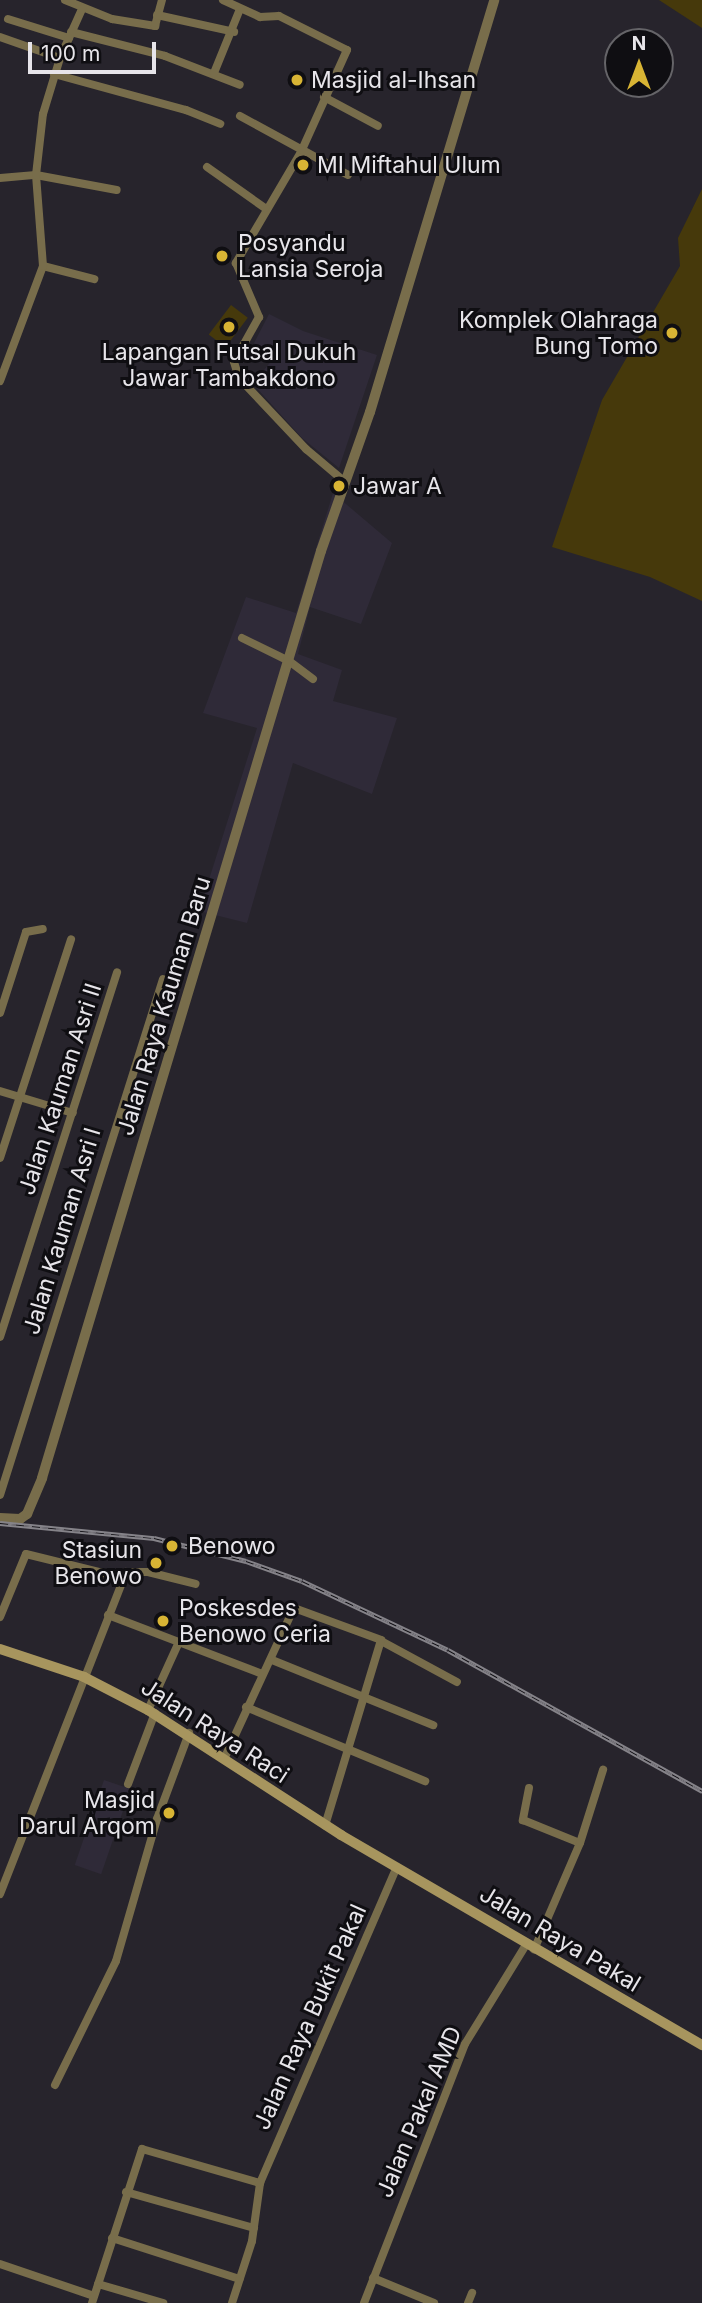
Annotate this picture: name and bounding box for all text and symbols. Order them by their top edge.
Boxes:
scale bar [32,28,159,72]
north arrow [604,28,674,98]
text: N [632,32,646,55]
text: 100 m [41,41,100,66]
place label: Masjid al-Ihsan [311,66,476,94]
marker: Masjid al-Ihsan [289,72,305,88]
place label: MI Miftahul Ulum [317,151,501,179]
marker: MI Miftahul Ulum [295,157,311,173]
place label: Posyandu Lansia Seroja [238,229,383,283]
marker: Posyandu Lansia Seroja [212,246,232,266]
place label: Komplek Olahraga Bung Tomo [459,306,658,360]
marker: Lapangan Futsal Dukuh Jawar Tambakdono [221,319,237,335]
marker: Komplek Olahraga Bung Tomo [664,325,680,341]
place label: Lapangan Futsal Dukuh Jawar Tambakdono [102,338,356,392]
place label: Jawar A [353,472,442,500]
marker: Jawar A [331,478,347,494]
street label: Jalan Raya Kauman Baru [111,873,217,1139]
street label: Jalan Kauman Asri II [13,980,107,1198]
street label: Jalan Kauman Asri I [17,1124,107,1338]
place label: Benowo [188,1532,276,1560]
place label: Stasiun Benowo [54,1536,142,1590]
marker: Benowo [162,1536,182,1556]
marker: Stasiun Benowo [148,1555,164,1571]
place label: Poskesdes Benowo Ceria [179,1594,331,1648]
marker: Poskesdes Benowo Ceria [153,1611,173,1631]
street label: Jalan Raya Raci [136,1673,294,1789]
place label: Masjid Darul Arqom [19,1786,155,1840]
marker: Masjid Darul Arqom [161,1805,177,1821]
street label: Jalan Raya Pakal [475,1880,645,1998]
street label: Jalan Raya Bukit Pakal [248,1900,372,2134]
street label: Jalan Pakal AMD [371,2022,467,2202]

